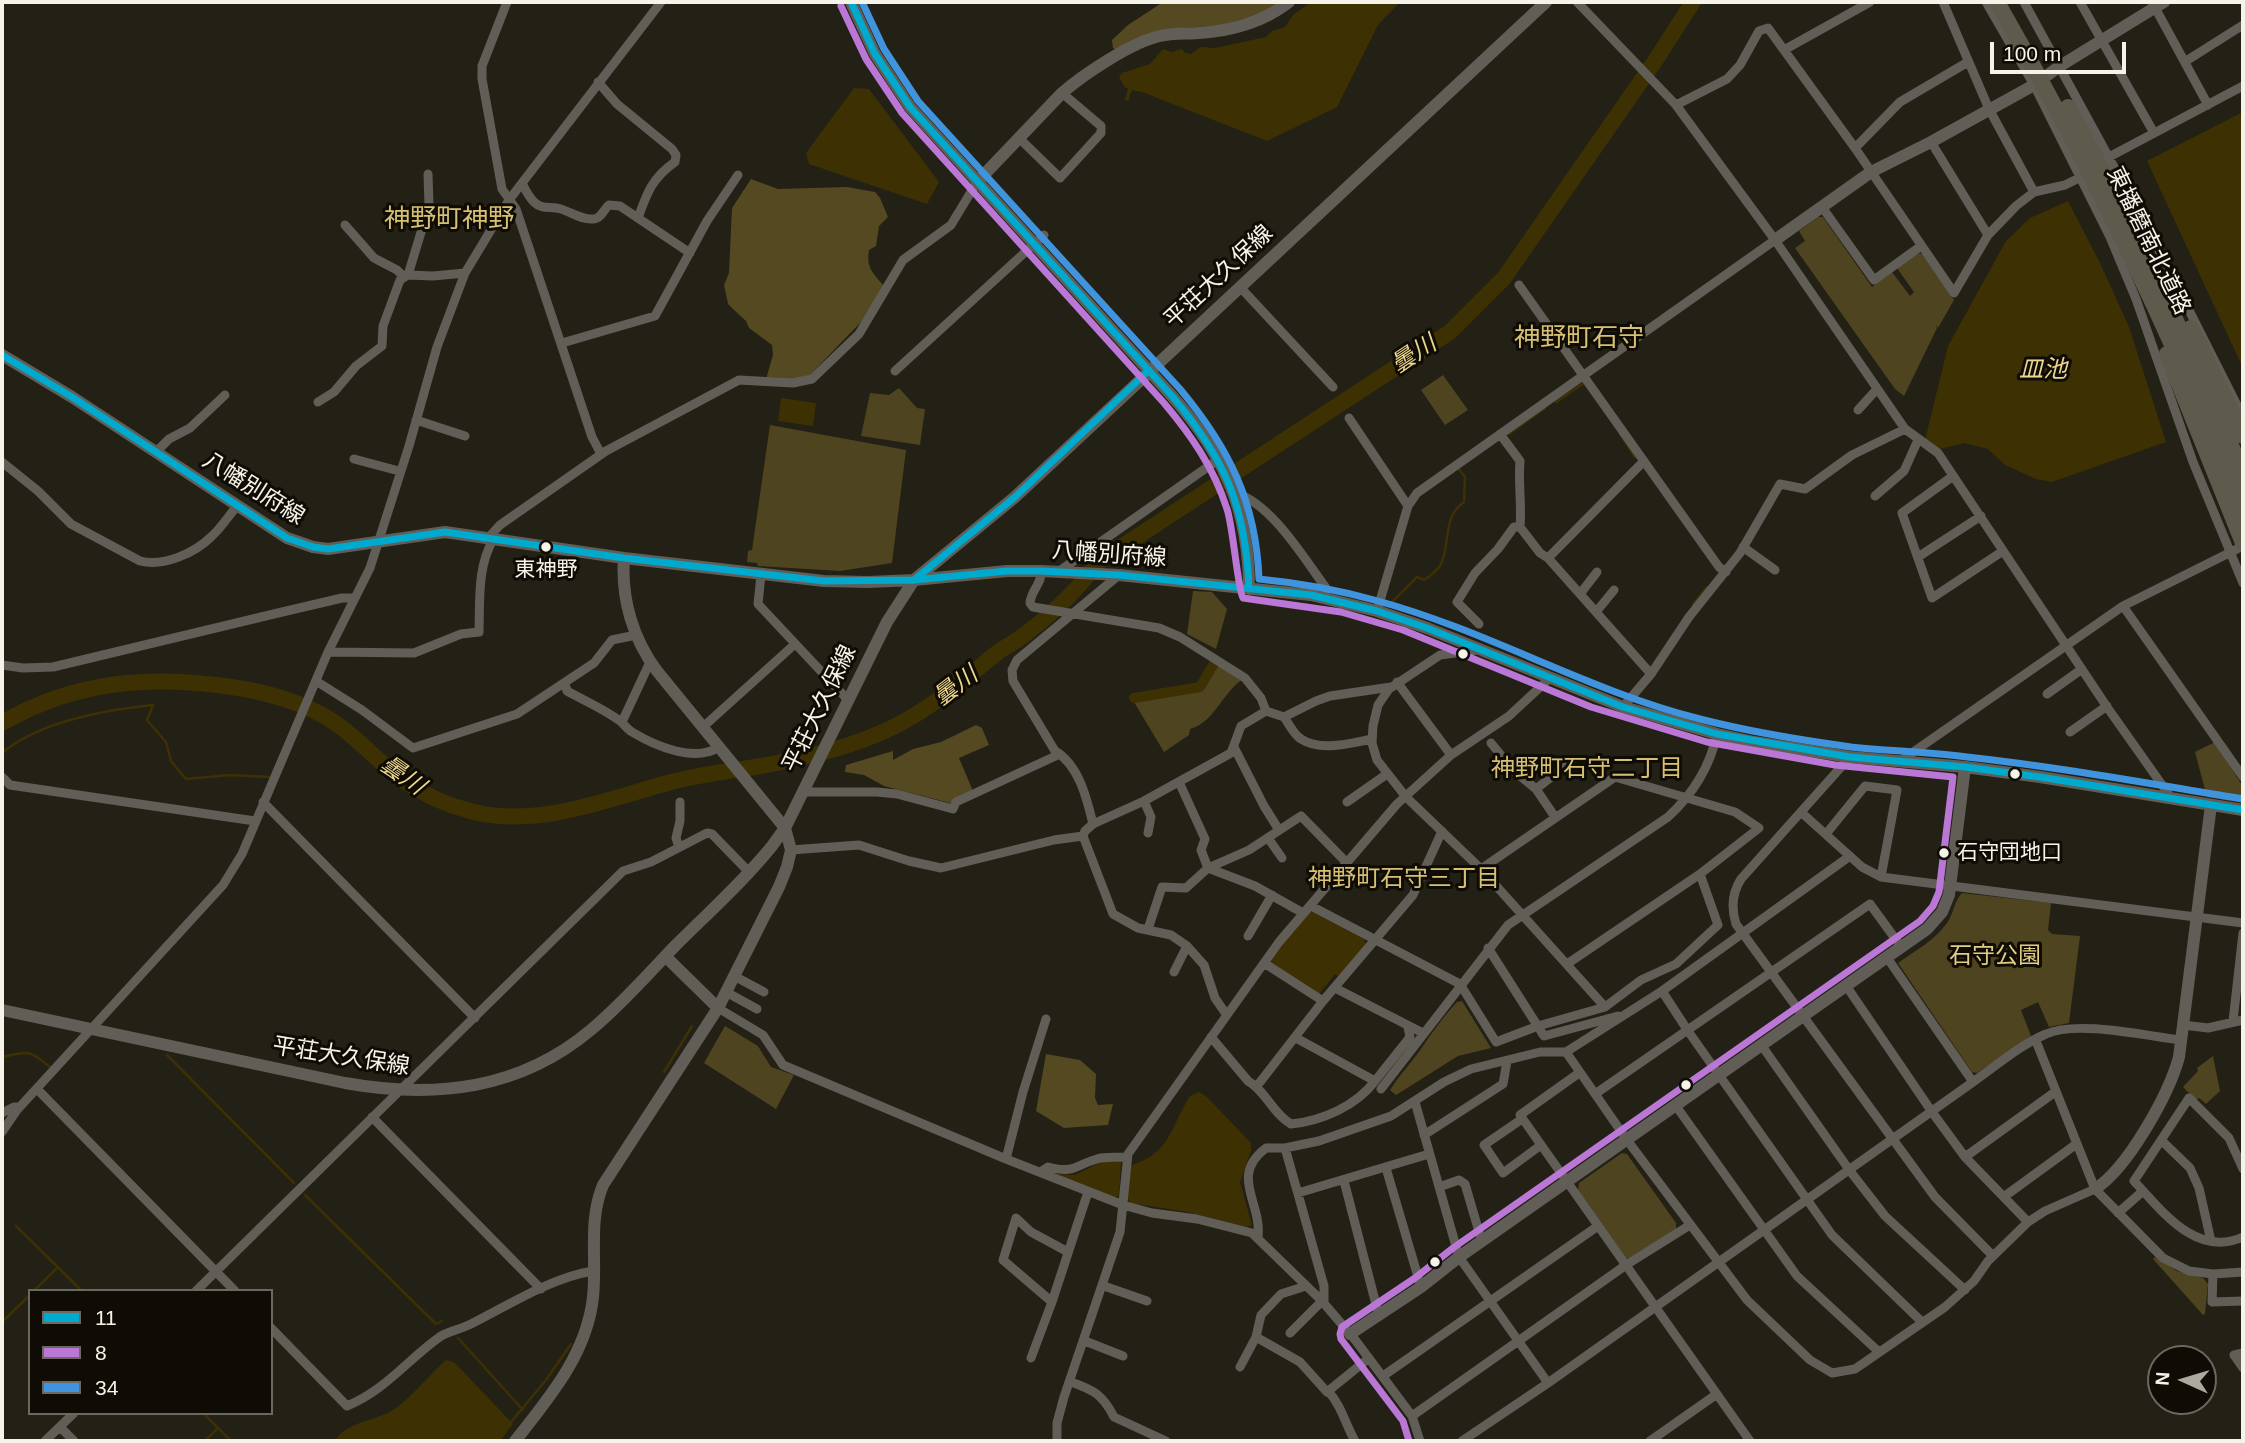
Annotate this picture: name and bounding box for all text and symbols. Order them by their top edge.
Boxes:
scale bar [1993,28,2130,72]
text: 100 m [2003,42,2061,65]
street label: 東播磨南北道路 [2100,163,2196,319]
district label: 神野町神野 [384,204,514,236]
street label: 平荘大久保線 [1159,220,1279,334]
district label: 神野町石守 [1514,323,1644,355]
water label: 曇川 [1386,330,1442,380]
water label: 皿池 [2019,356,2067,384]
street label: 八幡別府線 [197,447,309,531]
street label: 八幡別府線 [1051,537,1167,573]
marker: 東神野 [539,540,553,554]
place label: 東神野 [515,557,577,583]
street label: 平荘大久保線 [777,641,863,777]
unlabelled marker [1456,647,1470,661]
water label: 曇川 [928,661,984,713]
water label: 曇川 [374,750,430,802]
district label: 神野町石守二丁目 [1491,755,1683,783]
unlabelled marker [2008,767,2022,781]
place label: 石守団地口 [1957,840,2062,866]
marker: 石守団地口 [1937,846,1951,860]
district label: 神野町石守三丁目 [1308,865,1500,893]
park label: 石守公園 [1949,943,2041,971]
street label: 平荘大久保線 [271,1033,411,1081]
unlabelled marker [1679,1078,1693,1092]
unlabelled marker [1428,1255,1442,1269]
legend [28,1289,273,1415]
text: 11 [95,1306,117,1329]
text: 8 [95,1341,107,1364]
north arrow [2147,1345,2217,1415]
text: N [2152,1371,2174,1386]
text: 34 [95,1376,118,1399]

